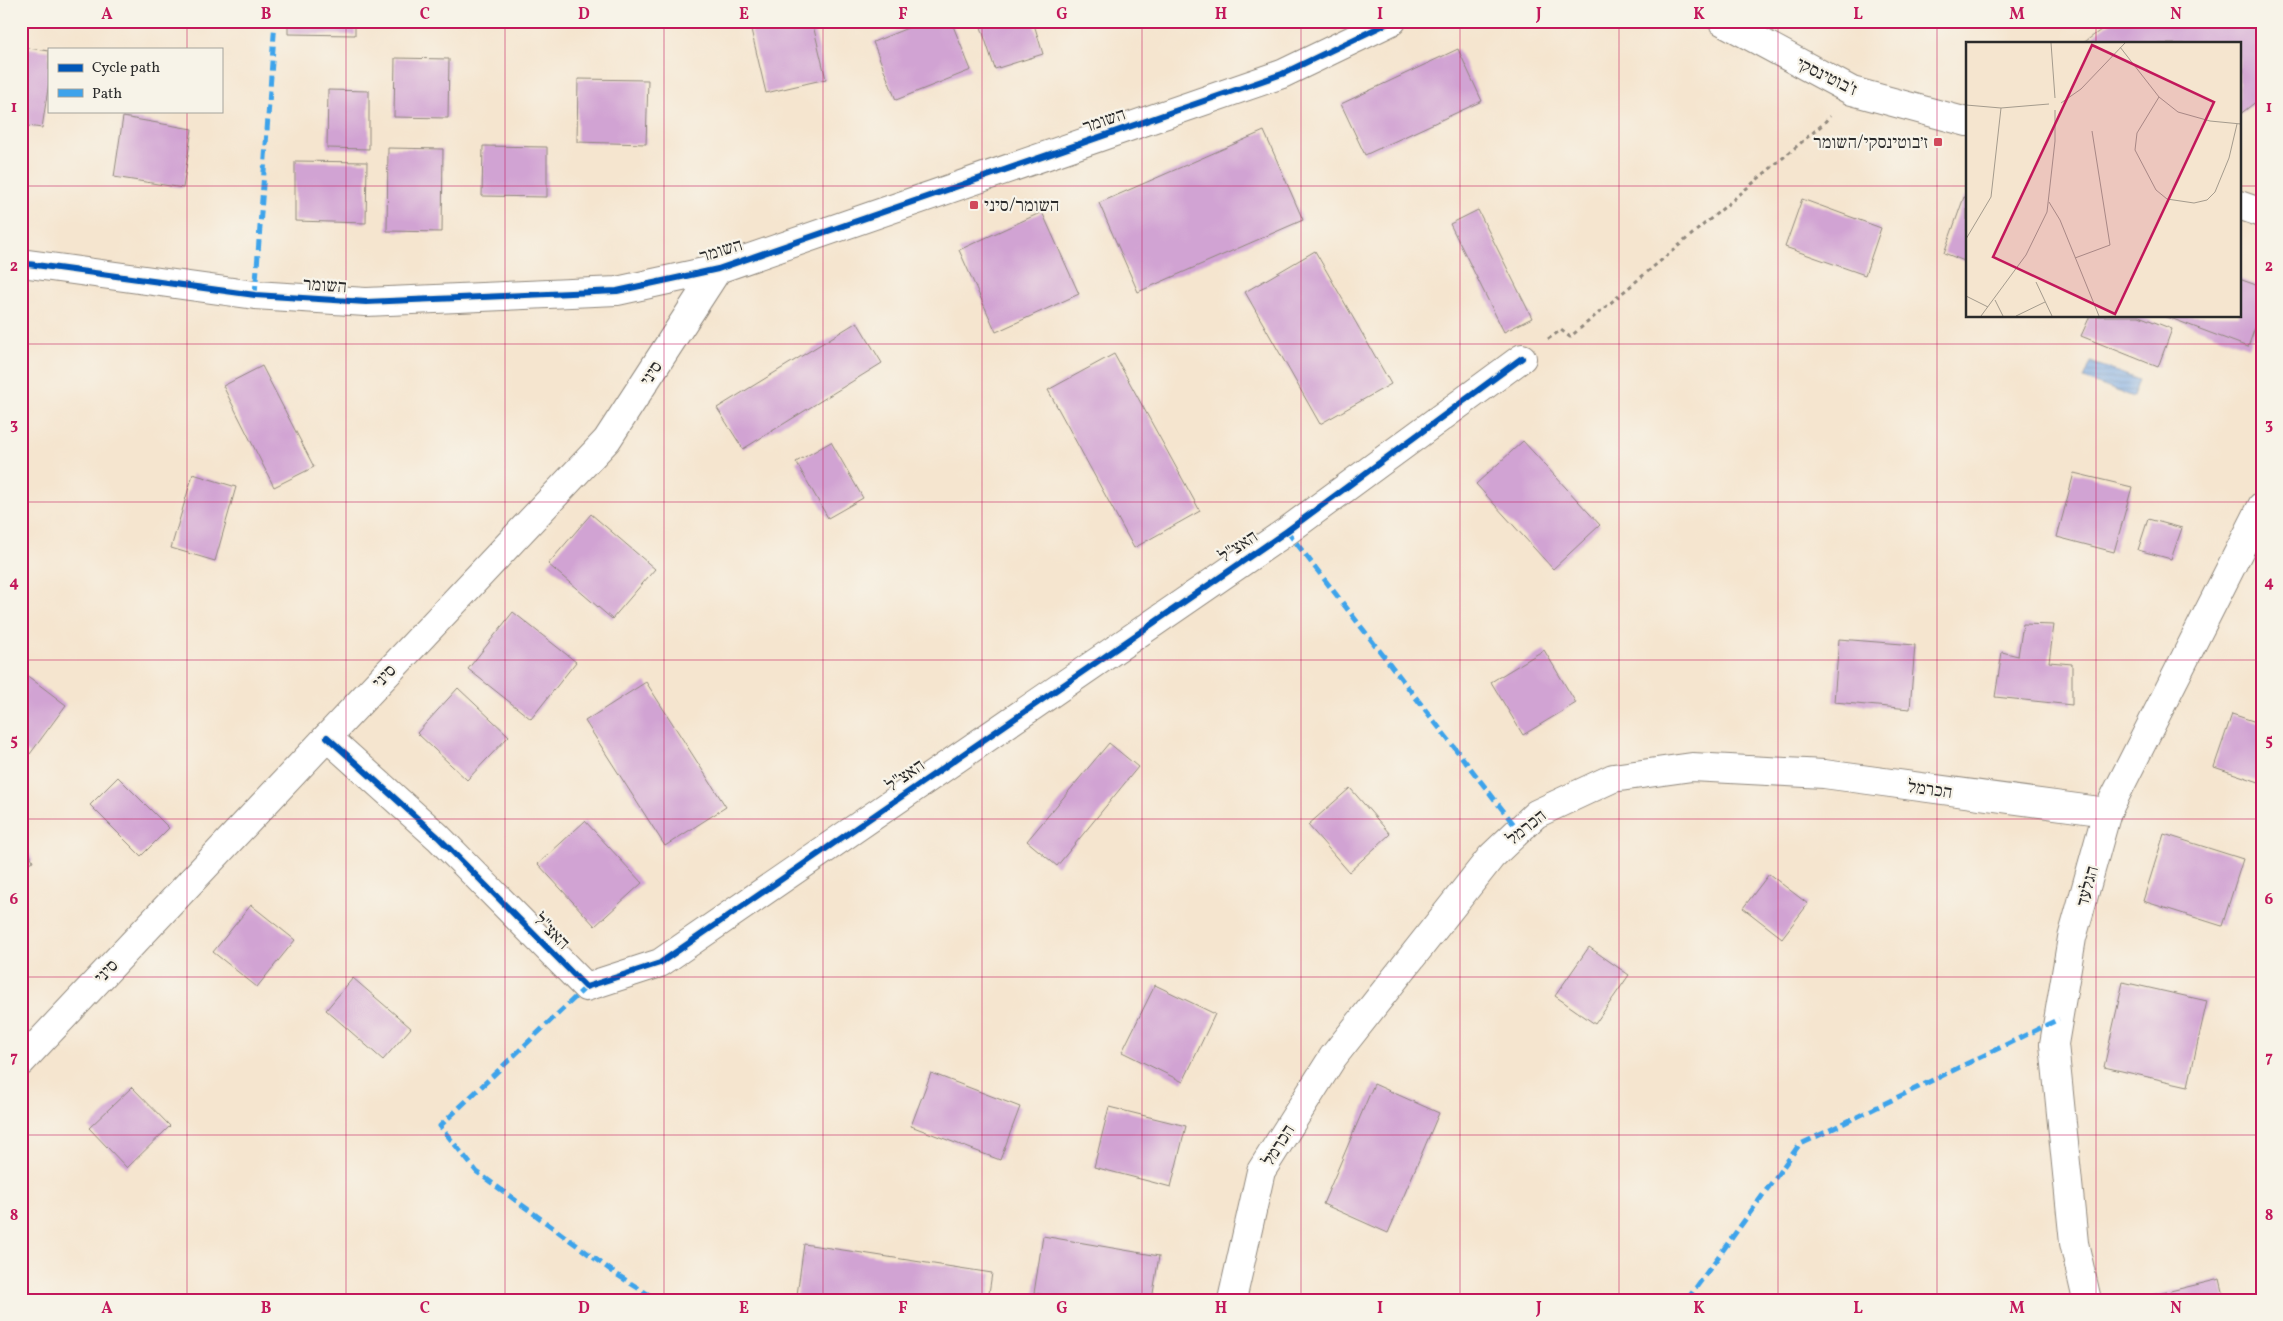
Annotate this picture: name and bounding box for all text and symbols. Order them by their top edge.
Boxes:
text: A [101,4,113,26]
text: B [261,4,272,26]
text: C [420,4,430,26]
text: D [578,4,590,26]
text: E [739,4,749,26]
text: F [898,4,908,26]
text: G [1056,4,1068,26]
text: H [1215,4,1227,26]
text: I [1377,4,1383,26]
text: J [1535,4,1542,26]
text: K [1693,4,1705,26]
text: L [1853,4,1863,26]
text: M [2009,4,2025,26]
text: N [2170,4,2182,26]
inset map [1966,42,2240,318]
legend [48,48,222,112]
street label: ז'בוטינסקי [1792,52,1861,103]
text: Cycle path [92,58,160,79]
text: Path [92,84,122,105]
text: 1 [11,97,17,119]
text: 1 [2266,97,2272,119]
street label: השומר [1080,102,1129,140]
place label: ז׳בוטינסקי/השומר [1813,131,1928,156]
marker: ז׳בוטינסקי/השומר [1932,136,1944,148]
place label: השומר/סיני [984,194,1059,219]
marker: השומר/סיני [968,199,980,211]
street label: השומר [697,233,746,270]
text: 2 [10,256,18,278]
text: 2 [2265,256,2273,278]
street label: השומר [302,272,348,300]
street label: סיני [635,357,670,391]
text: 3 [10,414,18,436]
text: 3 [2265,414,2273,436]
street label: האצ"ל [1214,525,1263,570]
text: 4 [9,572,19,594]
text: 4 [2264,572,2274,594]
street label: סיני [367,659,403,695]
text: 5 [10,730,18,752]
text: 5 [2265,730,2273,752]
street label: האצ"ל [881,754,930,799]
street label: הכרמל [1906,775,1954,806]
street label: הכרמל [1502,804,1552,852]
street label: הגלעד [2071,863,2106,909]
text: 6 [10,889,19,911]
text: 6 [2265,889,2274,911]
street label: האצ"ל [527,908,575,956]
street label: סיני [89,954,125,990]
text: 7 [10,1047,18,1069]
text: 7 [2265,1047,2273,1069]
street label: הכרמל [1257,1120,1302,1172]
text: 8 [10,1205,18,1227]
text: 8 [2265,1205,2273,1227]
text: A [101,1298,113,1320]
text: B [261,1298,272,1320]
text: C [420,1298,430,1320]
text: D [578,1298,590,1320]
text: E [739,1298,749,1320]
text: F [898,1298,908,1320]
text: G [1056,1298,1068,1320]
text: H [1215,1298,1227,1320]
text: I [1377,1298,1383,1320]
text: J [1535,1298,1542,1320]
text: K [1693,1298,1705,1320]
text: L [1853,1298,1863,1320]
text: M [2009,1298,2025,1320]
text: N [2170,1298,2182,1320]

